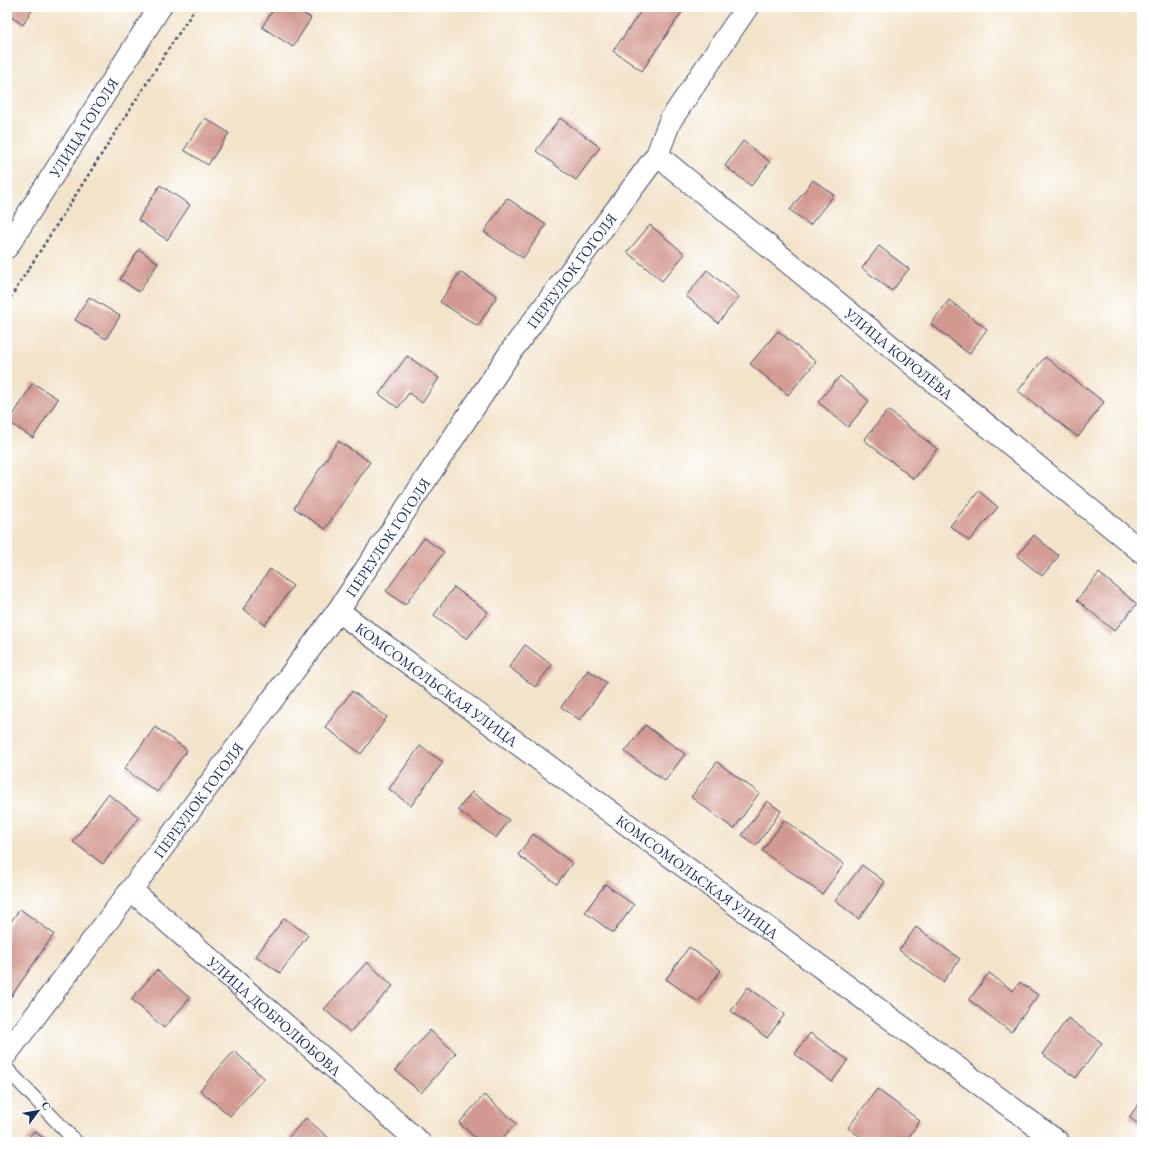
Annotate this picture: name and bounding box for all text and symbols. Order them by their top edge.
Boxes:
street label: УЛИЦА ГОГОЛЯ [44,74,122,181]
street label: ПЕРЕУЛОК ГОГОЛЯ [522,209,620,332]
street label: УЛИЦА КОРОЛЁВА [840,303,958,404]
street label: ПЕРЕУЛОК ГОГОЛЯ [341,474,434,600]
street label: КОМСОМОЛЬСКАЯ УЛИЦА [352,618,523,751]
street label: ПЕРЕУЛОК ГОГОЛЯ [149,738,247,862]
street label: КОМСОМОЛЬСКАЯ УЛИЦА [613,810,783,943]
street label: УЛИЦА ДОБРОЛЮБОВА [203,951,346,1080]
north arrow [18,1091,58,1131]
text: С [38,1099,55,1113]

